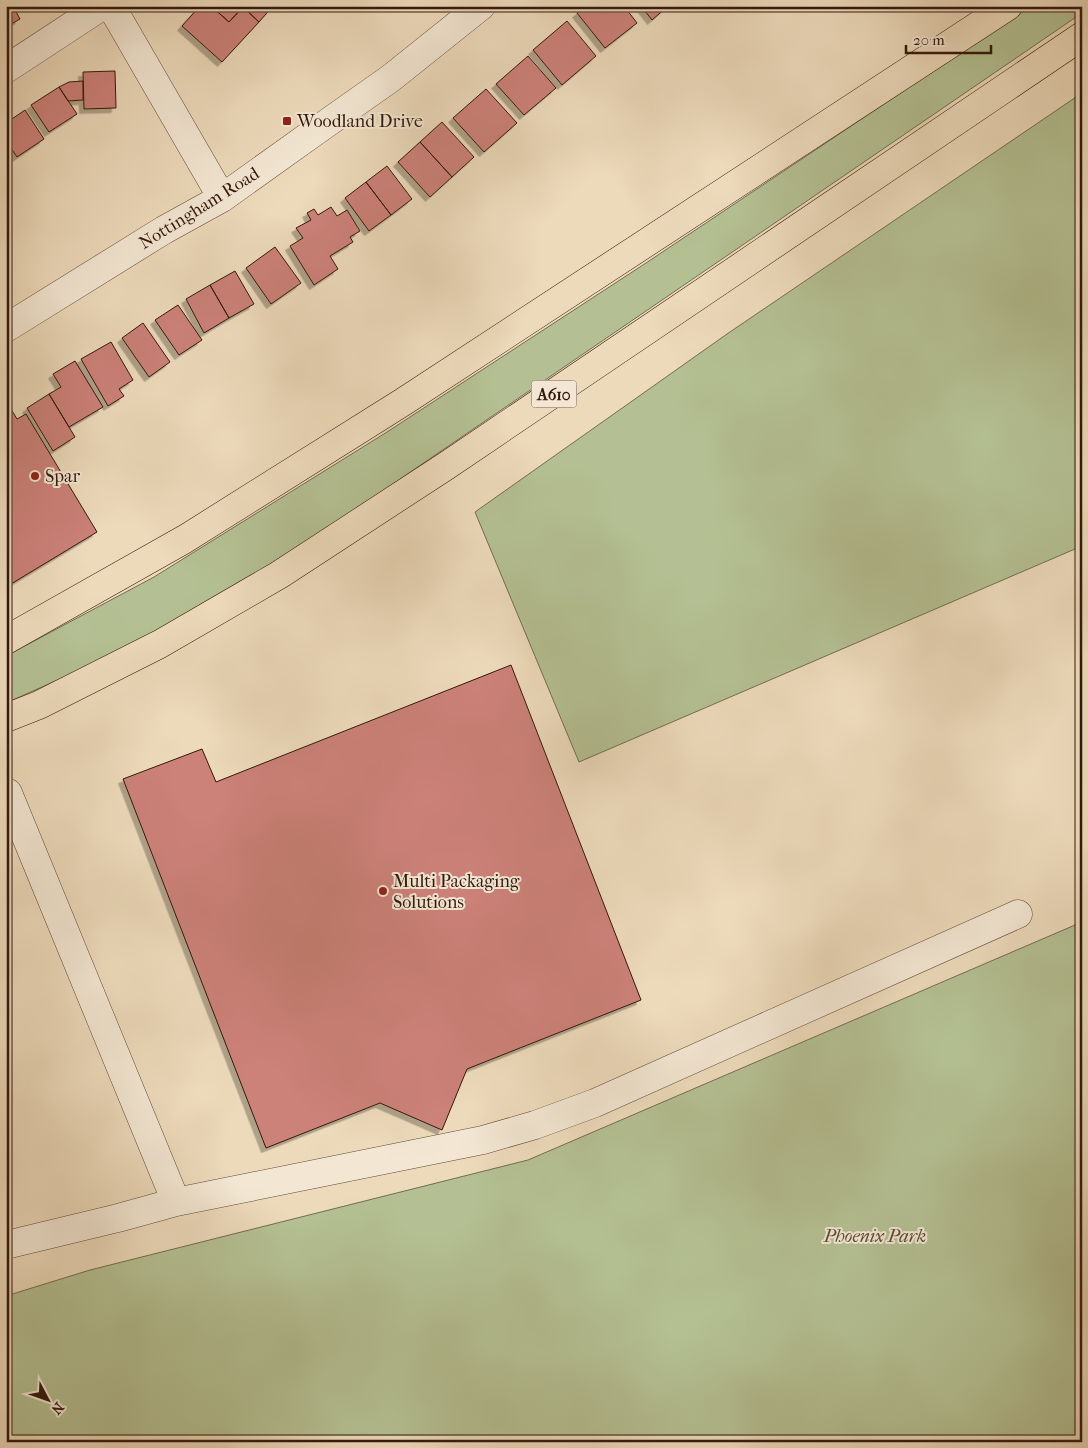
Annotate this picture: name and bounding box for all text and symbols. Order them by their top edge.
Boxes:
scale bar [906,22,990,54]
text: 20 m [913,31,945,49]
place label: Woodland Drive [296,111,423,132]
marker: Woodland Drive [281,115,293,127]
street label: Nottingham Road [135,163,263,254]
road number: A610 [532,380,576,408]
place label: Spar [45,466,80,487]
marker: Spar [29,470,41,482]
place label: Multi Packaging Solutions [393,871,520,913]
marker: Multi Packaging Solutions [377,885,389,897]
park label: Phoenix Park [823,1226,926,1247]
north arrow [22,1376,72,1426]
text: N [47,1399,67,1418]

